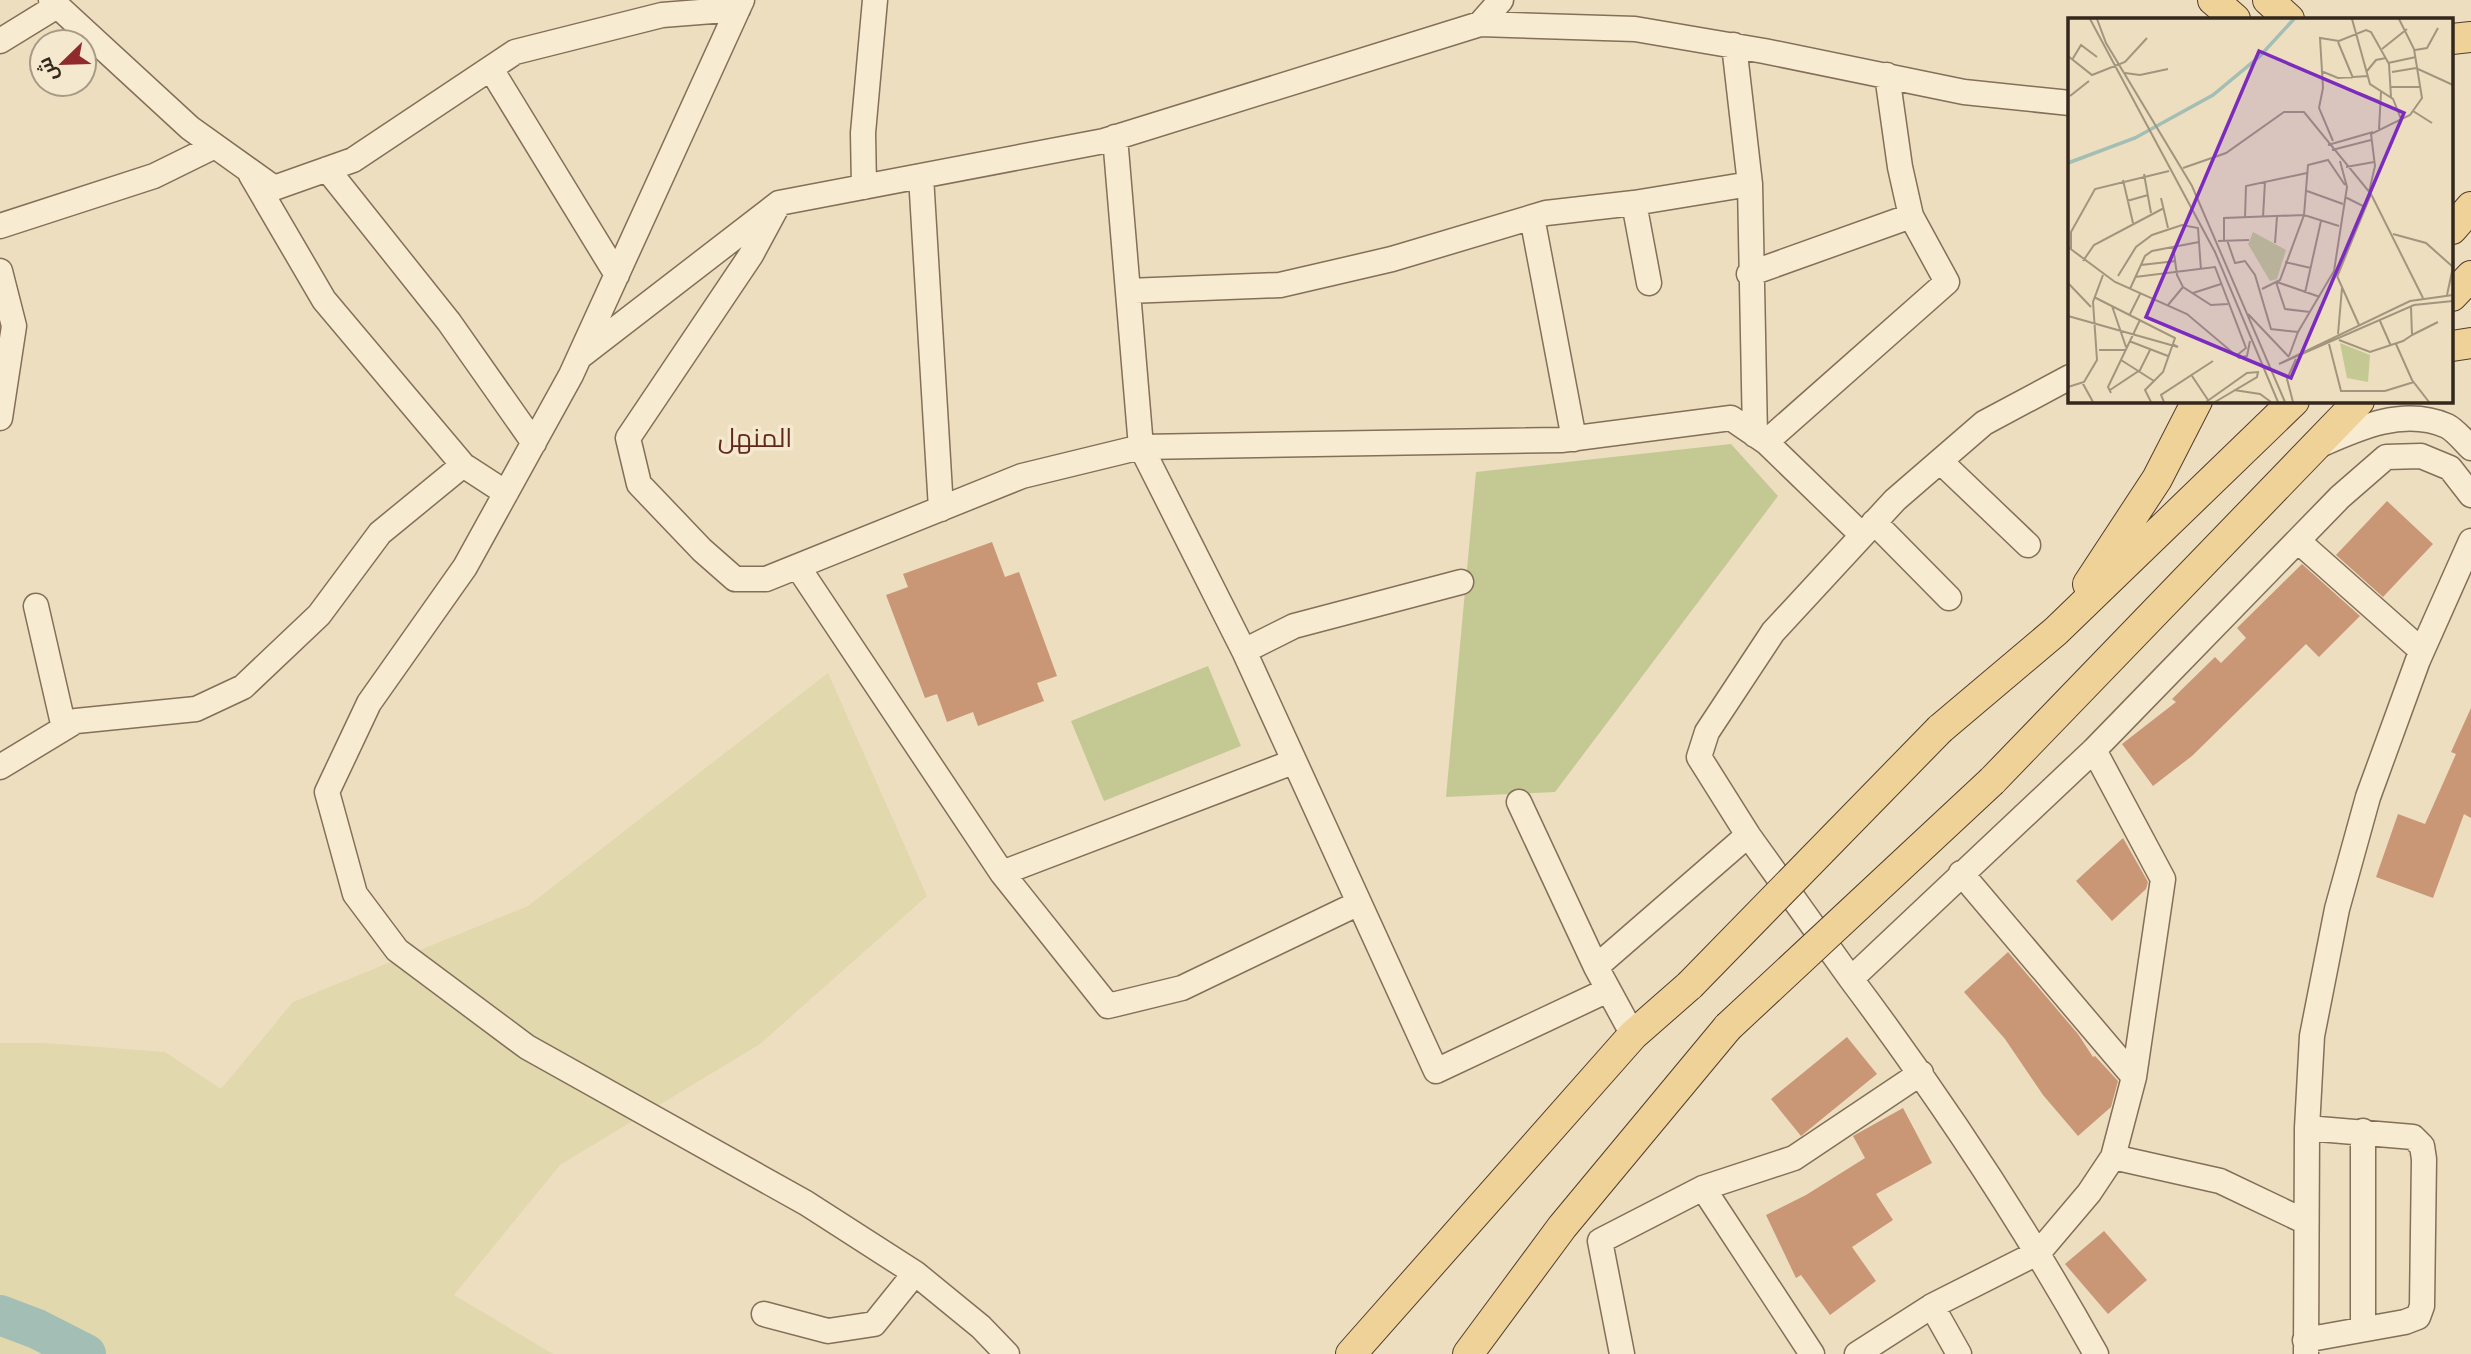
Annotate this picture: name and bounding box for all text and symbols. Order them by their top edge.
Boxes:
inset map [2068,18,2454,402]
north arrow [28,28,98,98]
text: ش [31,53,64,86]
district label: المنهل [718,420,792,456]

